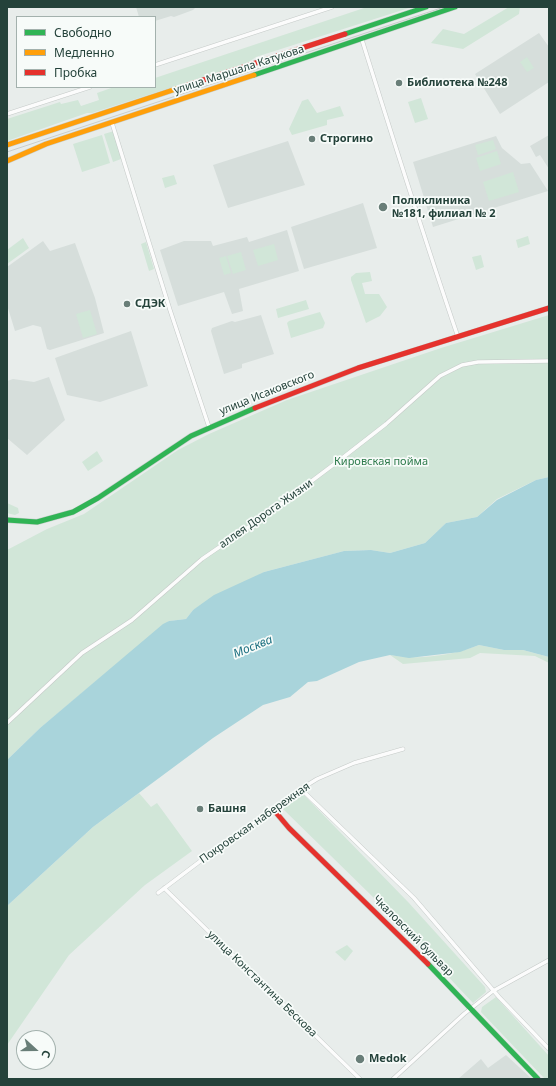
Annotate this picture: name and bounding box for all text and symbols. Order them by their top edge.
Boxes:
legend [16,16,156,88]
text: Свободно [54,24,112,41]
street label: улица Маршала Катукова [172,43,306,97]
text: Медленно [54,44,114,61]
text: Пробка [54,64,97,81]
place label: Библиотека №248 [407,76,507,90]
marker: Библиотека №248 [394,78,404,88]
place label: Строгино [320,132,373,146]
marker: Строгино [307,134,317,144]
place label: Поликлиника №181, филиал № 2 [392,194,495,220]
marker: Поликлиника №181, филиал № 2 [377,201,389,213]
place label: СДЭК [135,297,165,311]
marker: СДЭК [122,299,132,309]
street label: улица Исаковского [218,368,316,418]
park label: Кировская пойма [334,455,428,469]
street label: аллея Дорога Жизни [217,477,315,551]
water label: Москва [231,633,275,661]
street label: Покровская набережная [197,780,313,866]
place label: Башня [208,802,246,816]
marker: Башня [195,804,205,814]
street label: Чкаловский бульвар [370,893,456,979]
street label: улица Константина Бескова [204,928,320,1040]
north arrow [16,1030,56,1070]
text: С [38,1048,55,1060]
place label: Medok [369,1052,407,1066]
marker: Medok [354,1053,366,1065]

